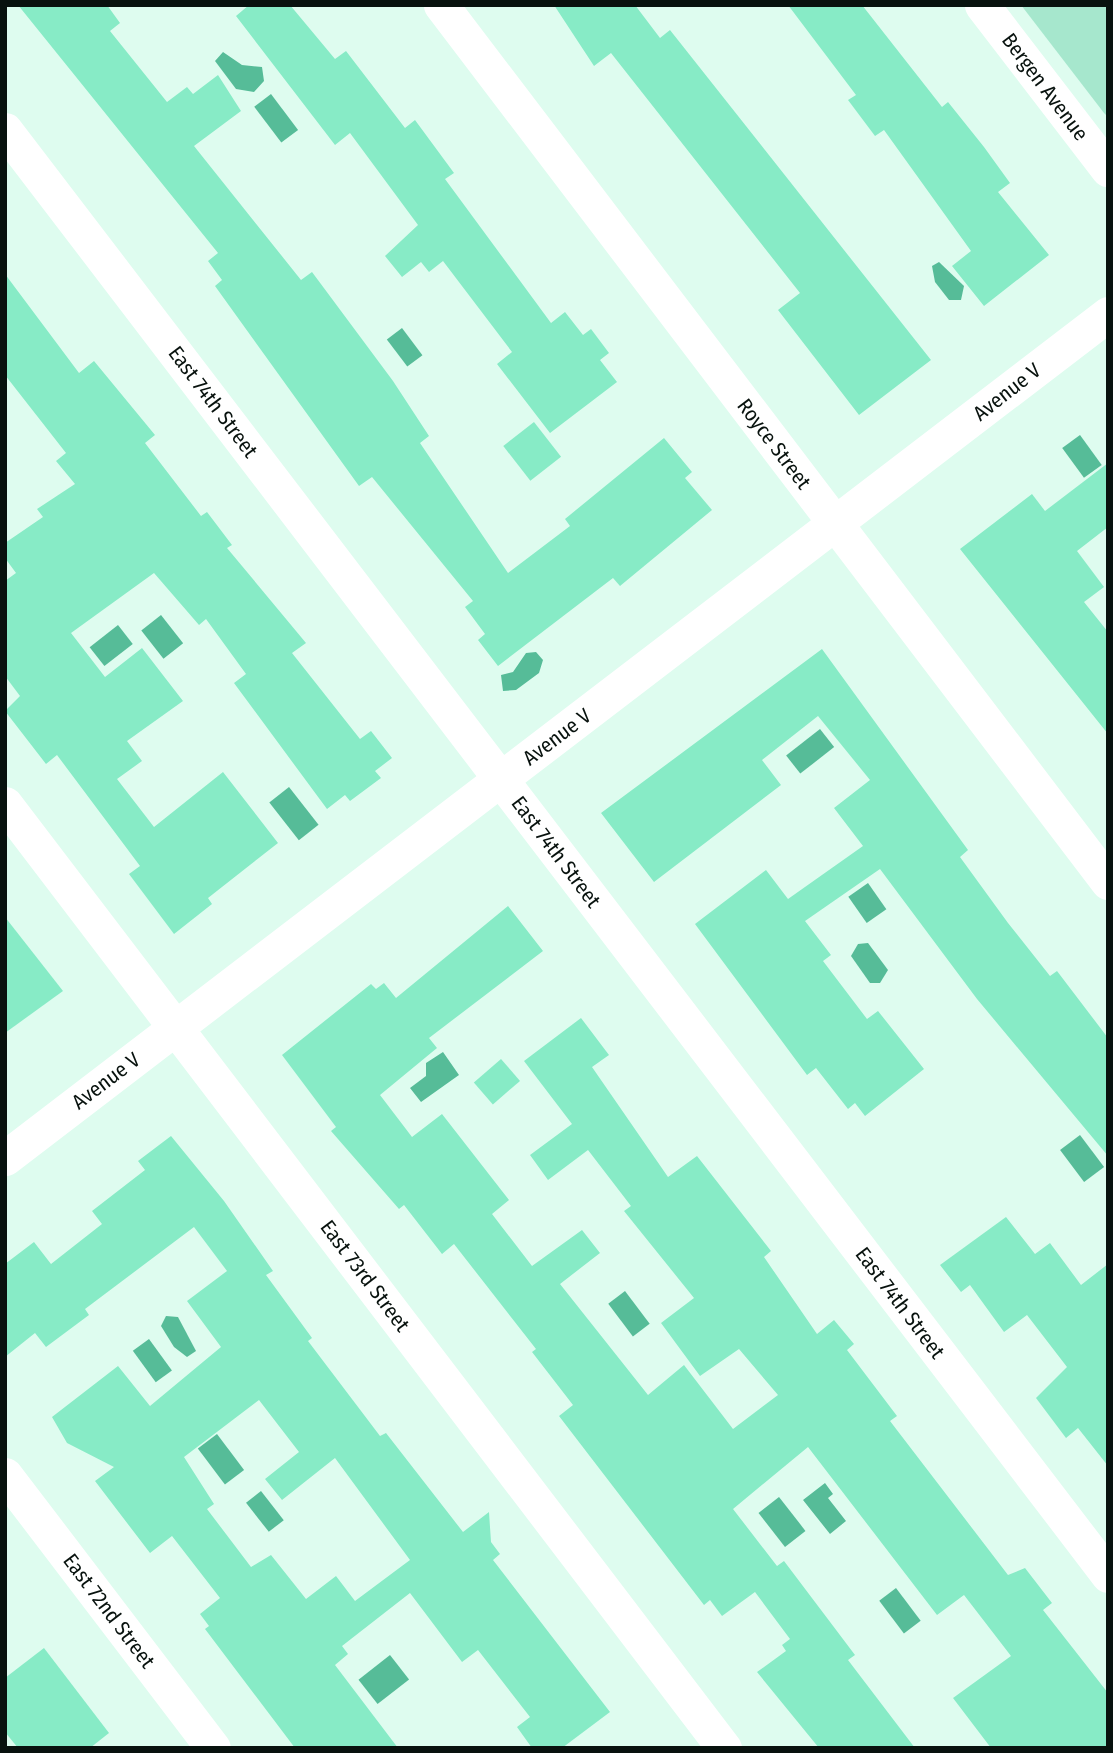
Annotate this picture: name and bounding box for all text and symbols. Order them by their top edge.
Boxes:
street label: Bergen Avenue [996,28,1094,146]
street label: East 74th Street [163,341,263,463]
street label: Avenue V [968,358,1046,426]
street label: Royce Street [732,394,816,494]
street label: Avenue V [518,703,596,771]
street label: East 74th Street [506,791,606,913]
street label: Avenue V [67,1047,145,1115]
street label: East 73rd Street [315,1215,415,1337]
street label: East 74th Street [850,1242,950,1364]
street label: East 72nd Street [58,1549,160,1673]

